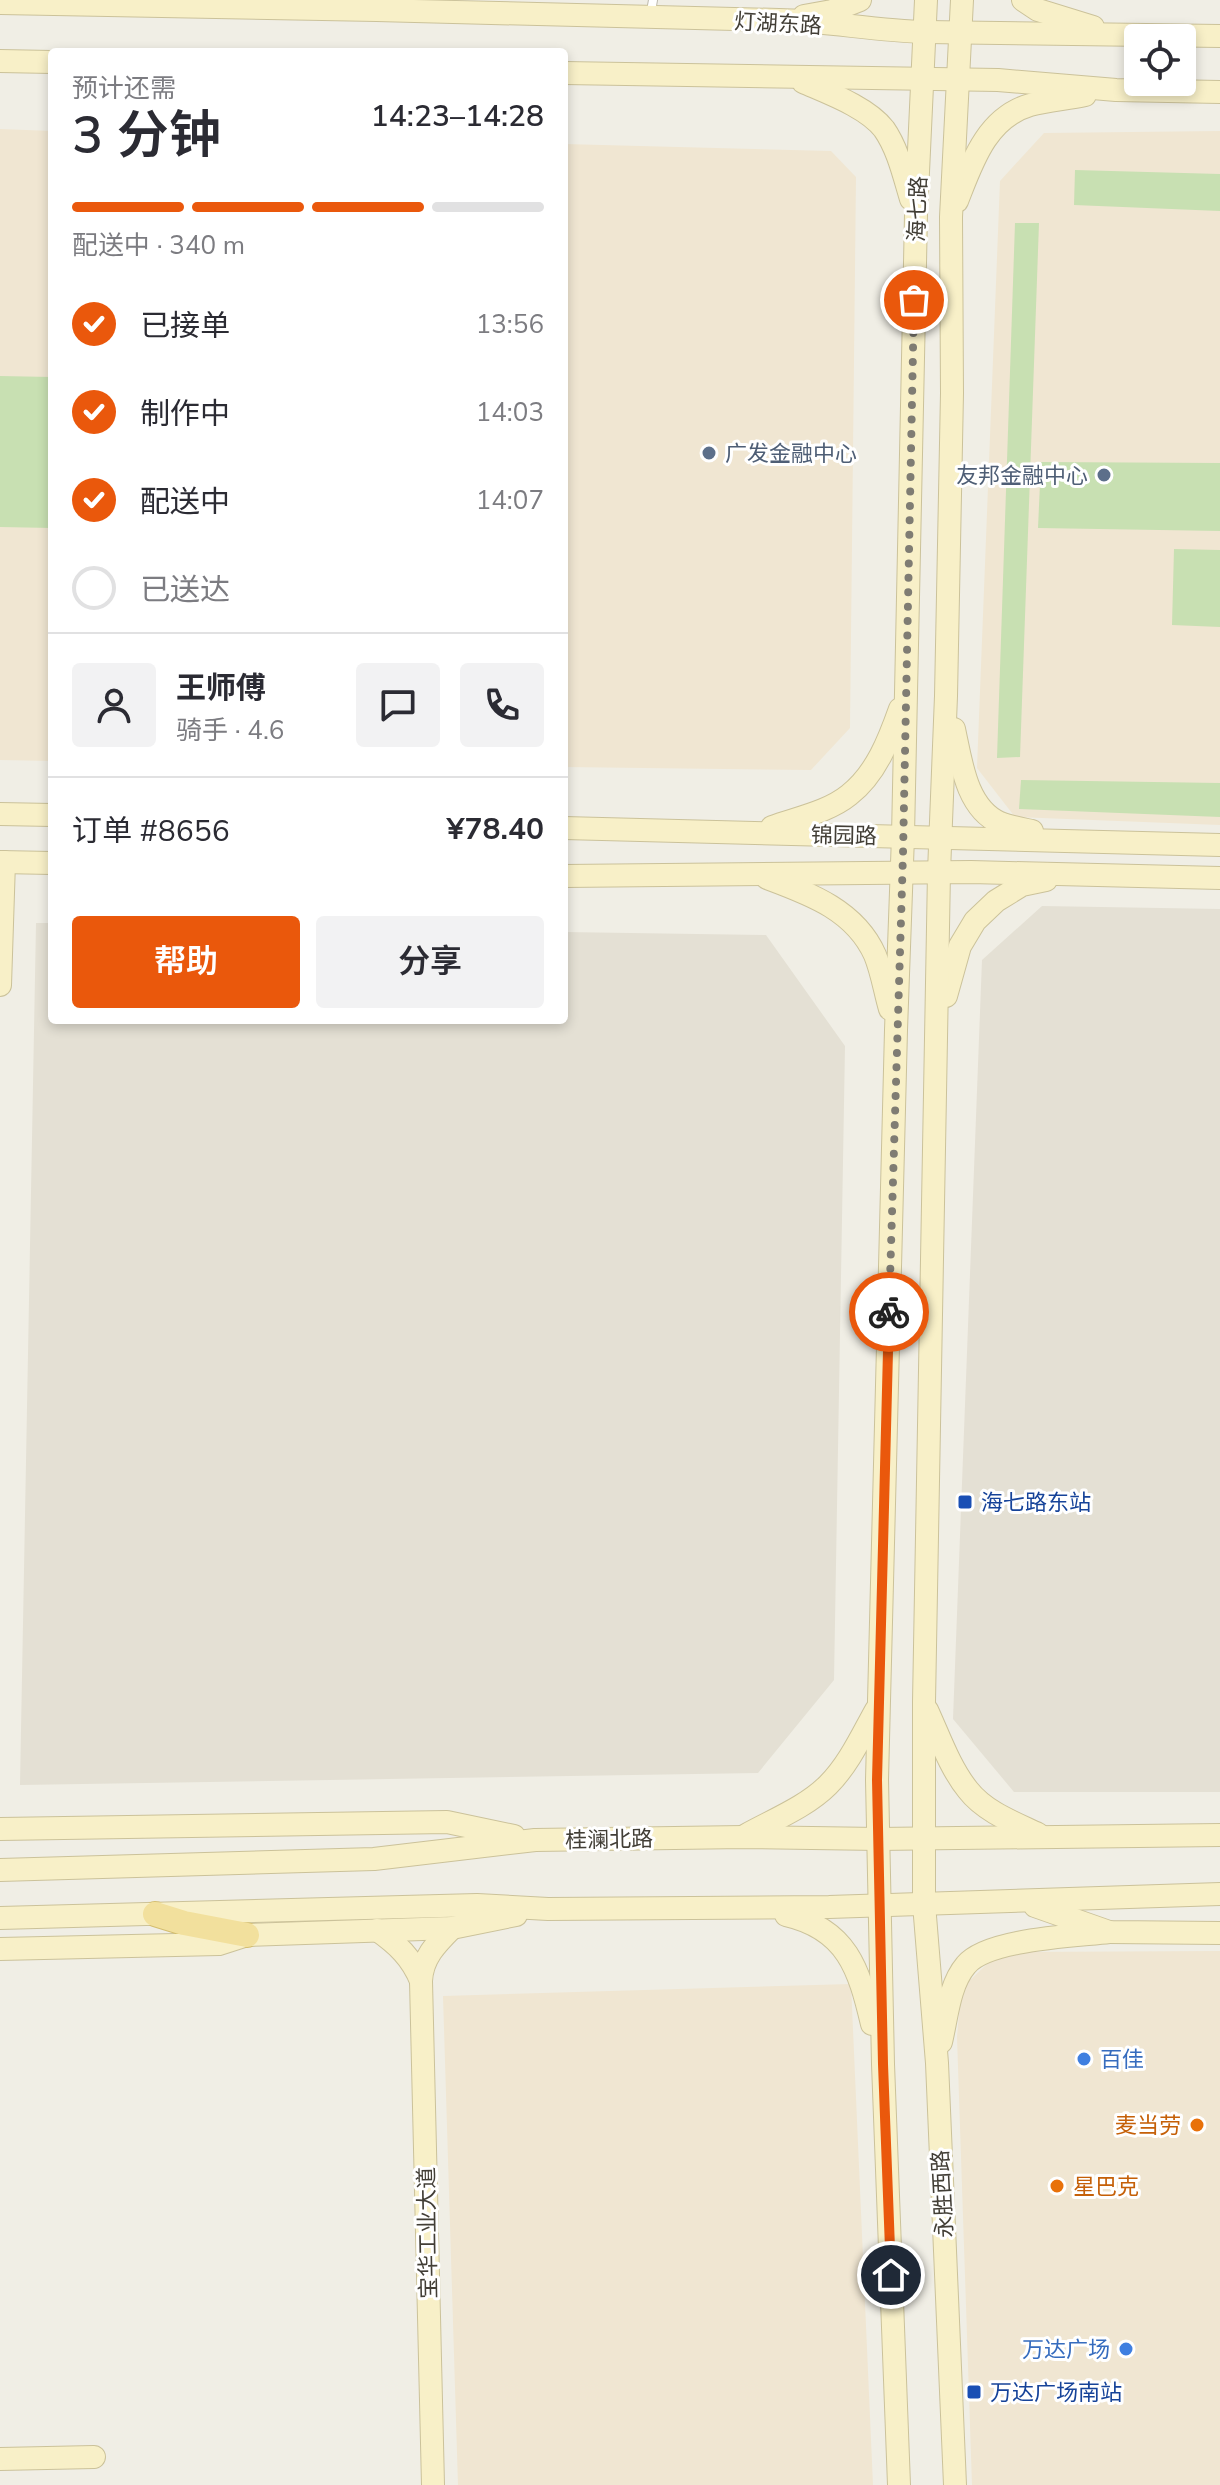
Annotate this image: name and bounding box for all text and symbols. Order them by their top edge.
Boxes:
street label: 灯湖东路 [733,7,823,41]
map controls [1124,24,1196,96]
button: locate [1124,24,1196,96]
text: 预计还需 [72,71,176,106]
text: 14:23–14:28 [371,96,544,137]
text: 3 分钟 [72,100,221,171]
street label: 海七路 [902,176,934,243]
text: 配送中 · 340 m [72,228,245,263]
pin [880,266,948,334]
icon: bag [892,278,936,322]
icon: check [72,302,116,346]
text: 已接单 [140,306,230,347]
text: 13:56 [476,307,544,342]
icon: check [72,390,116,434]
text: 制作中 [140,394,230,435]
text: 14:03 [476,395,544,430]
place label: 广发金融中心 [725,439,857,469]
marker: 广发金融中心 [700,444,718,462]
place label: 友邦金融中心 [956,461,1088,491]
marker: 友邦金融中心 [1095,466,1113,484]
icon: check [72,478,116,522]
text: 配送中 [140,482,230,523]
text: 14:07 [476,483,544,518]
text: 已送达 [140,570,230,611]
button: person [72,663,156,747]
button: chat [356,663,440,747]
button: phone [460,663,544,747]
text: 王师傅 [176,668,266,709]
text: 骑手 · 4.6 [176,713,284,748]
text: ¥78.40 [447,809,544,850]
text: 订单 #8656 [72,811,230,852]
street label: 锦园路 [811,820,877,852]
button: 帮助 [72,916,300,1008]
button: 分享 [316,916,544,1008]
courier [849,1272,929,1352]
icon: bike [867,1290,911,1334]
place label: 海七路东站 [981,1488,1091,1518]
marker: 海七路东站 [956,1493,974,1511]
street label: 桂澜北路 [565,1824,653,1856]
place label: 百佳 [1100,2045,1144,2075]
marker: 百佳 [1075,2050,1093,2068]
place label: 麦当劳 [1115,2111,1181,2141]
marker: 麦当劳 [1188,2116,1206,2134]
street label: 永胜西路 [926,2149,960,2239]
street label: 宝华工业大道 [412,2167,444,2299]
place label: 星巴克 [1073,2172,1139,2202]
marker: 星巴克 [1048,2177,1066,2195]
pin [857,2241,925,2309]
icon: home [869,2253,913,2297]
place label: 万达广场 [1022,2335,1110,2365]
marker: 万达广场 [1117,2340,1135,2358]
place label: 万达广场南站 [990,2378,1122,2408]
marker: 万达广场南站 [965,2383,983,2401]

